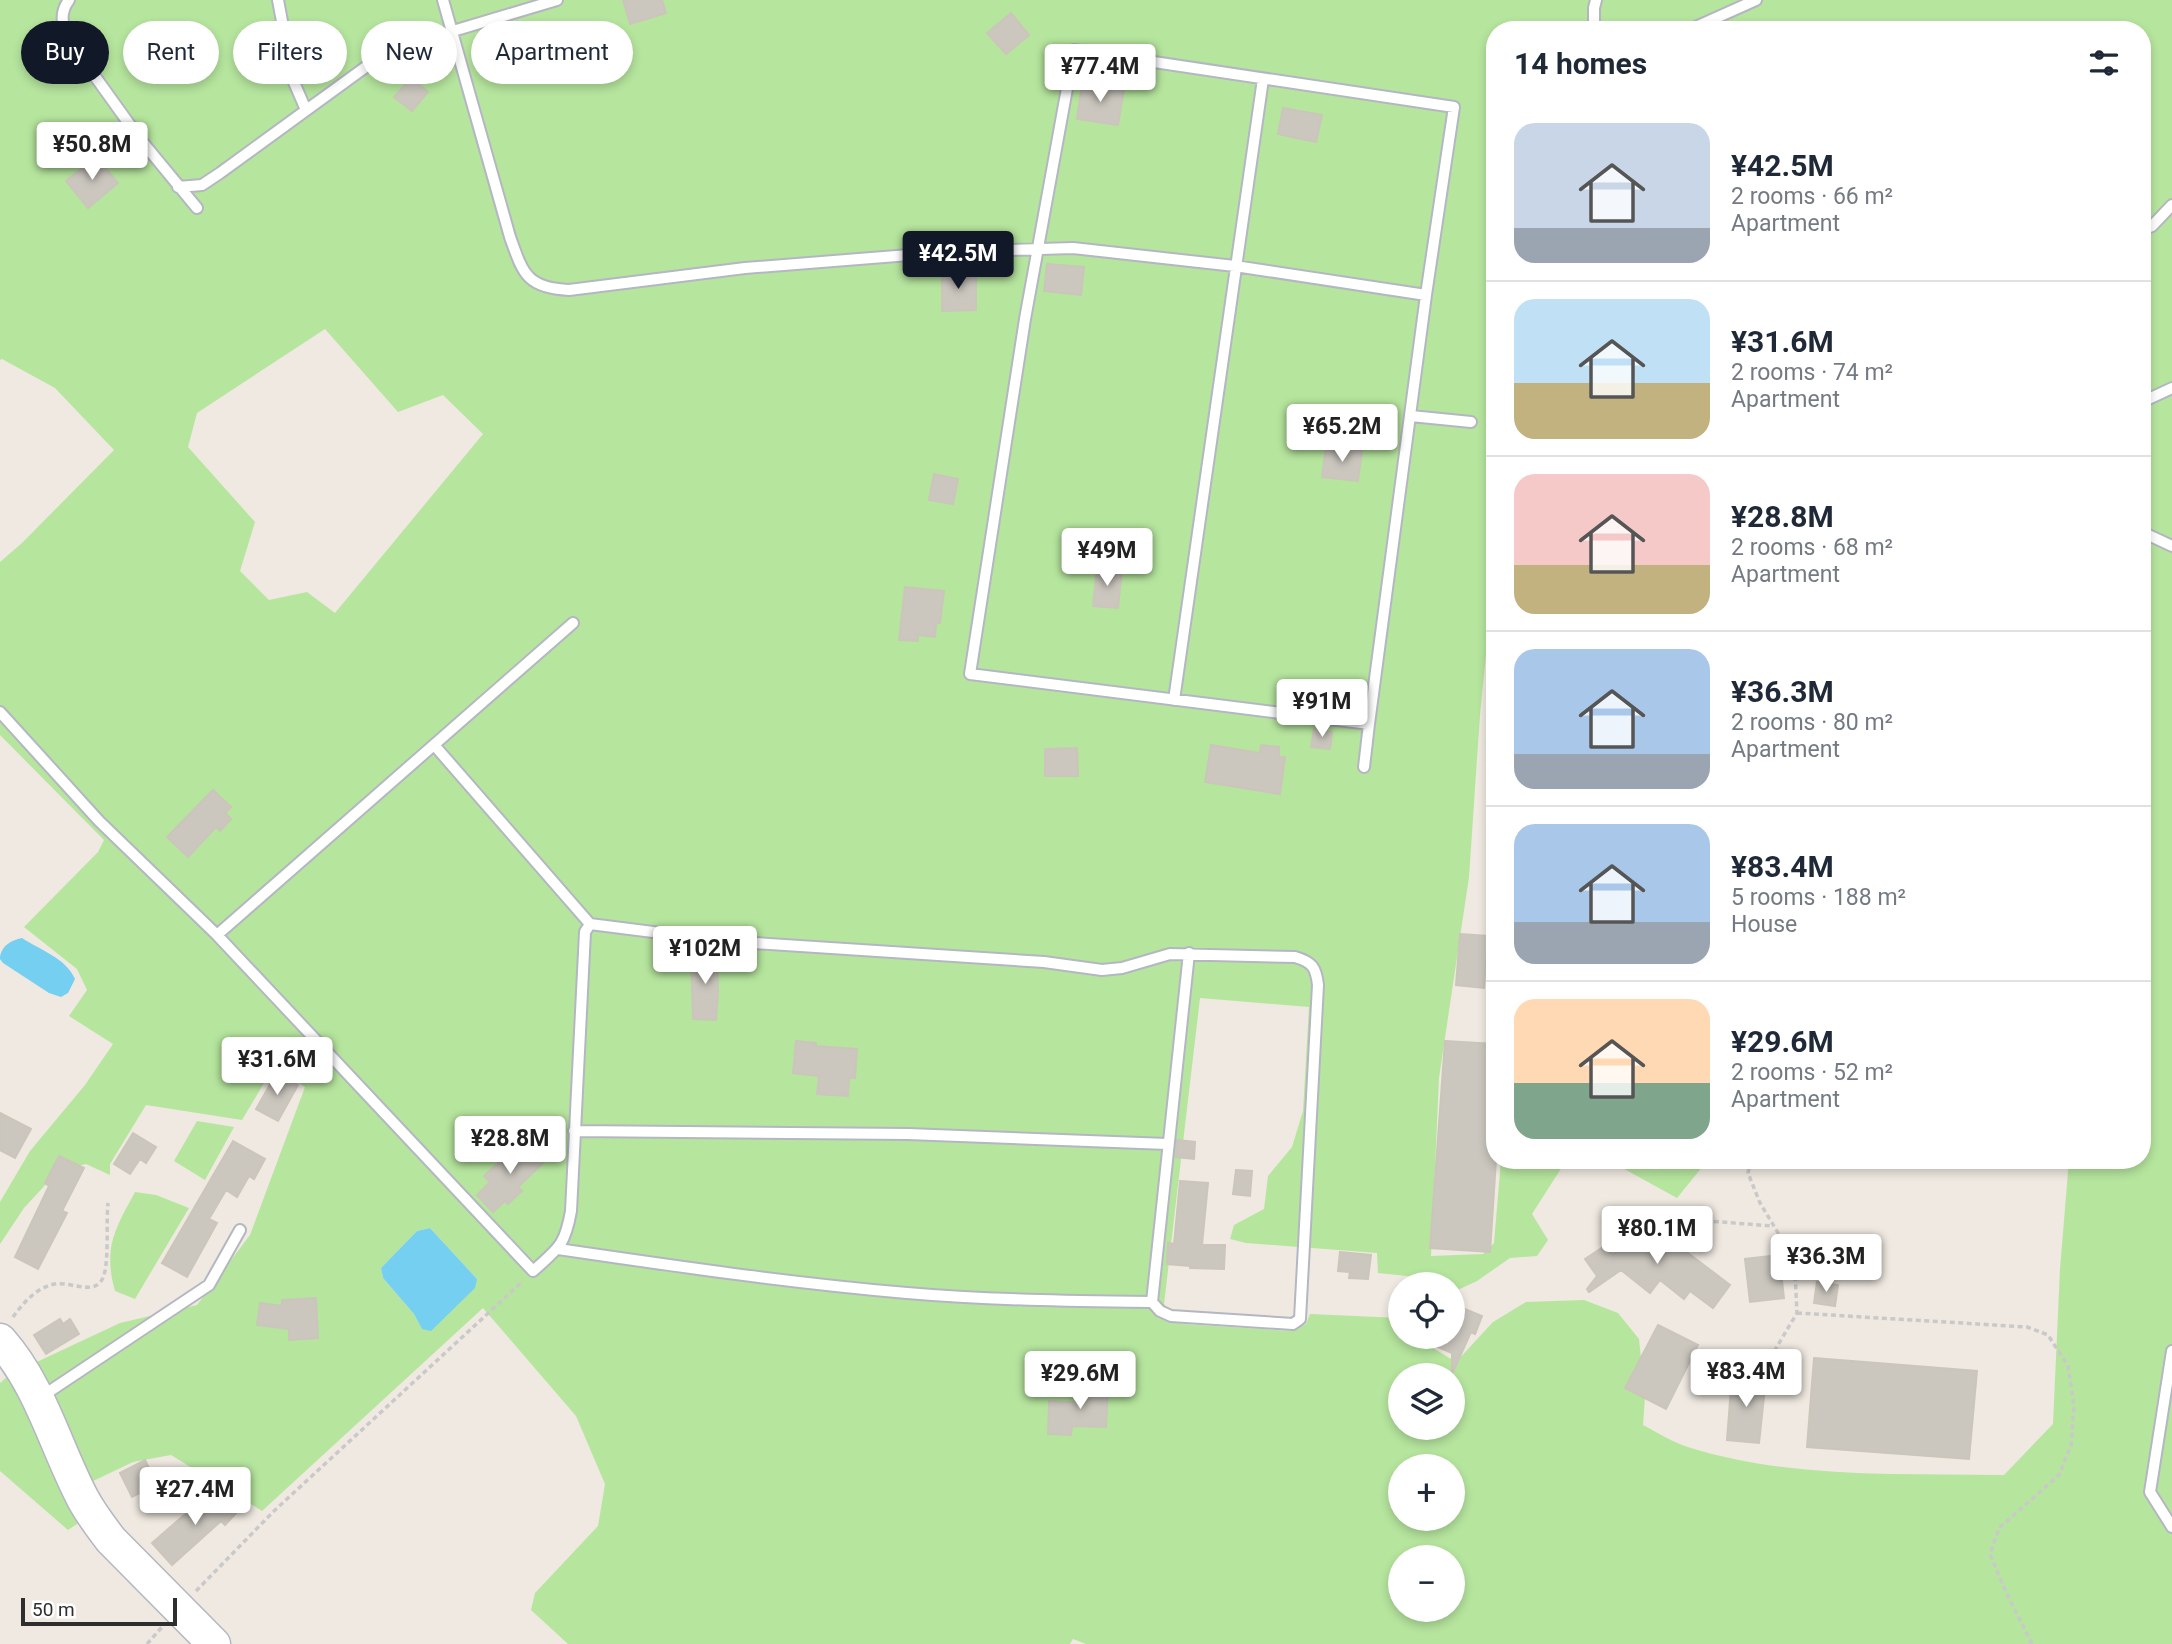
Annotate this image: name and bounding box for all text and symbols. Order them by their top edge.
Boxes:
chip: Buy [21,21,109,84]
chip: Rent [123,21,219,84]
chip: Filters [233,21,347,84]
chip: New [361,21,457,84]
chip: Apartment [471,21,633,84]
pin: ¥77.4M [1043,44,1157,104]
icon: filters [2085,44,2123,82]
text: 14 homes [1514,46,1647,81]
text: ¥77.4M [1061,53,1139,80]
pin: ¥50.8M [35,122,149,182]
text: ¥50.8M [53,131,131,158]
text: ¥42.5M [1731,148,1834,183]
icon: home [1570,151,1654,235]
text: 2 rooms · 66 m² [1731,183,1893,210]
text: Apartment [1731,210,1840,237]
pin: ¥42.5M [901,232,1015,291]
text: ¥42.5M [919,240,997,267]
text: ¥31.6M [1731,324,1834,359]
icon: home [1570,327,1654,411]
text: 2 rooms · 74 m² [1731,359,1893,386]
text: Apartment [1731,386,1840,413]
pin: ¥65.2M [1285,405,1399,464]
text: ¥65.2M [1303,413,1381,440]
text: ¥28.8M [1731,499,1834,534]
icon: home [1570,502,1654,586]
pin: ¥49M [1066,528,1148,588]
text: 2 rooms · 68 m² [1731,534,1893,561]
text: ¥49M [1078,537,1136,564]
text: Apartment [1731,561,1840,588]
text: ¥36.3M [1731,674,1834,709]
icon: home [1570,677,1654,761]
pin: ¥91M [1281,680,1363,739]
text: ¥91M [1293,688,1351,715]
text: 2 rooms · 80 m² [1731,709,1893,736]
text: Apartment [1731,736,1840,763]
text: ¥83.4M [1731,849,1834,884]
icon: home [1570,852,1654,936]
text: 5 rooms · 188 m² [1731,884,1906,911]
text: House [1731,911,1797,938]
pin: ¥102M [656,926,754,986]
text: ¥102M [669,935,741,962]
text: ¥29.6M [1731,1024,1834,1059]
icon: home [1570,1027,1654,1111]
pin: ¥31.6M [220,1038,334,1097]
text: ¥31.6M [238,1046,316,1073]
text: 2 rooms · 52 m² [1731,1059,1893,1086]
text: Apartment [1731,1086,1840,1113]
pin: ¥28.8M [453,1116,567,1176]
text: ¥28.8M [471,1125,549,1152]
pin: ¥80.1M [1600,1206,1714,1266]
text: ¥80.1M [1618,1215,1696,1242]
pin: ¥36.3M [1769,1234,1883,1294]
text: ¥36.3M [1787,1243,1865,1270]
map controls [1388,1272,1465,1622]
button: locate [1388,1272,1465,1349]
pin: ¥83.4M [1689,1350,1803,1409]
pin: ¥29.6M [1023,1352,1137,1411]
text: ¥83.4M [1707,1358,1785,1385]
text: ¥29.6M [1041,1360,1119,1387]
button: layers [1388,1363,1465,1440]
button: + [1388,1454,1465,1531]
pin: ¥27.4M [138,1468,252,1527]
text: ¥27.4M [156,1476,234,1503]
button: − [1388,1545,1465,1622]
scale bar [21,1595,177,1627]
text: 50 m [32,1598,75,1621]

